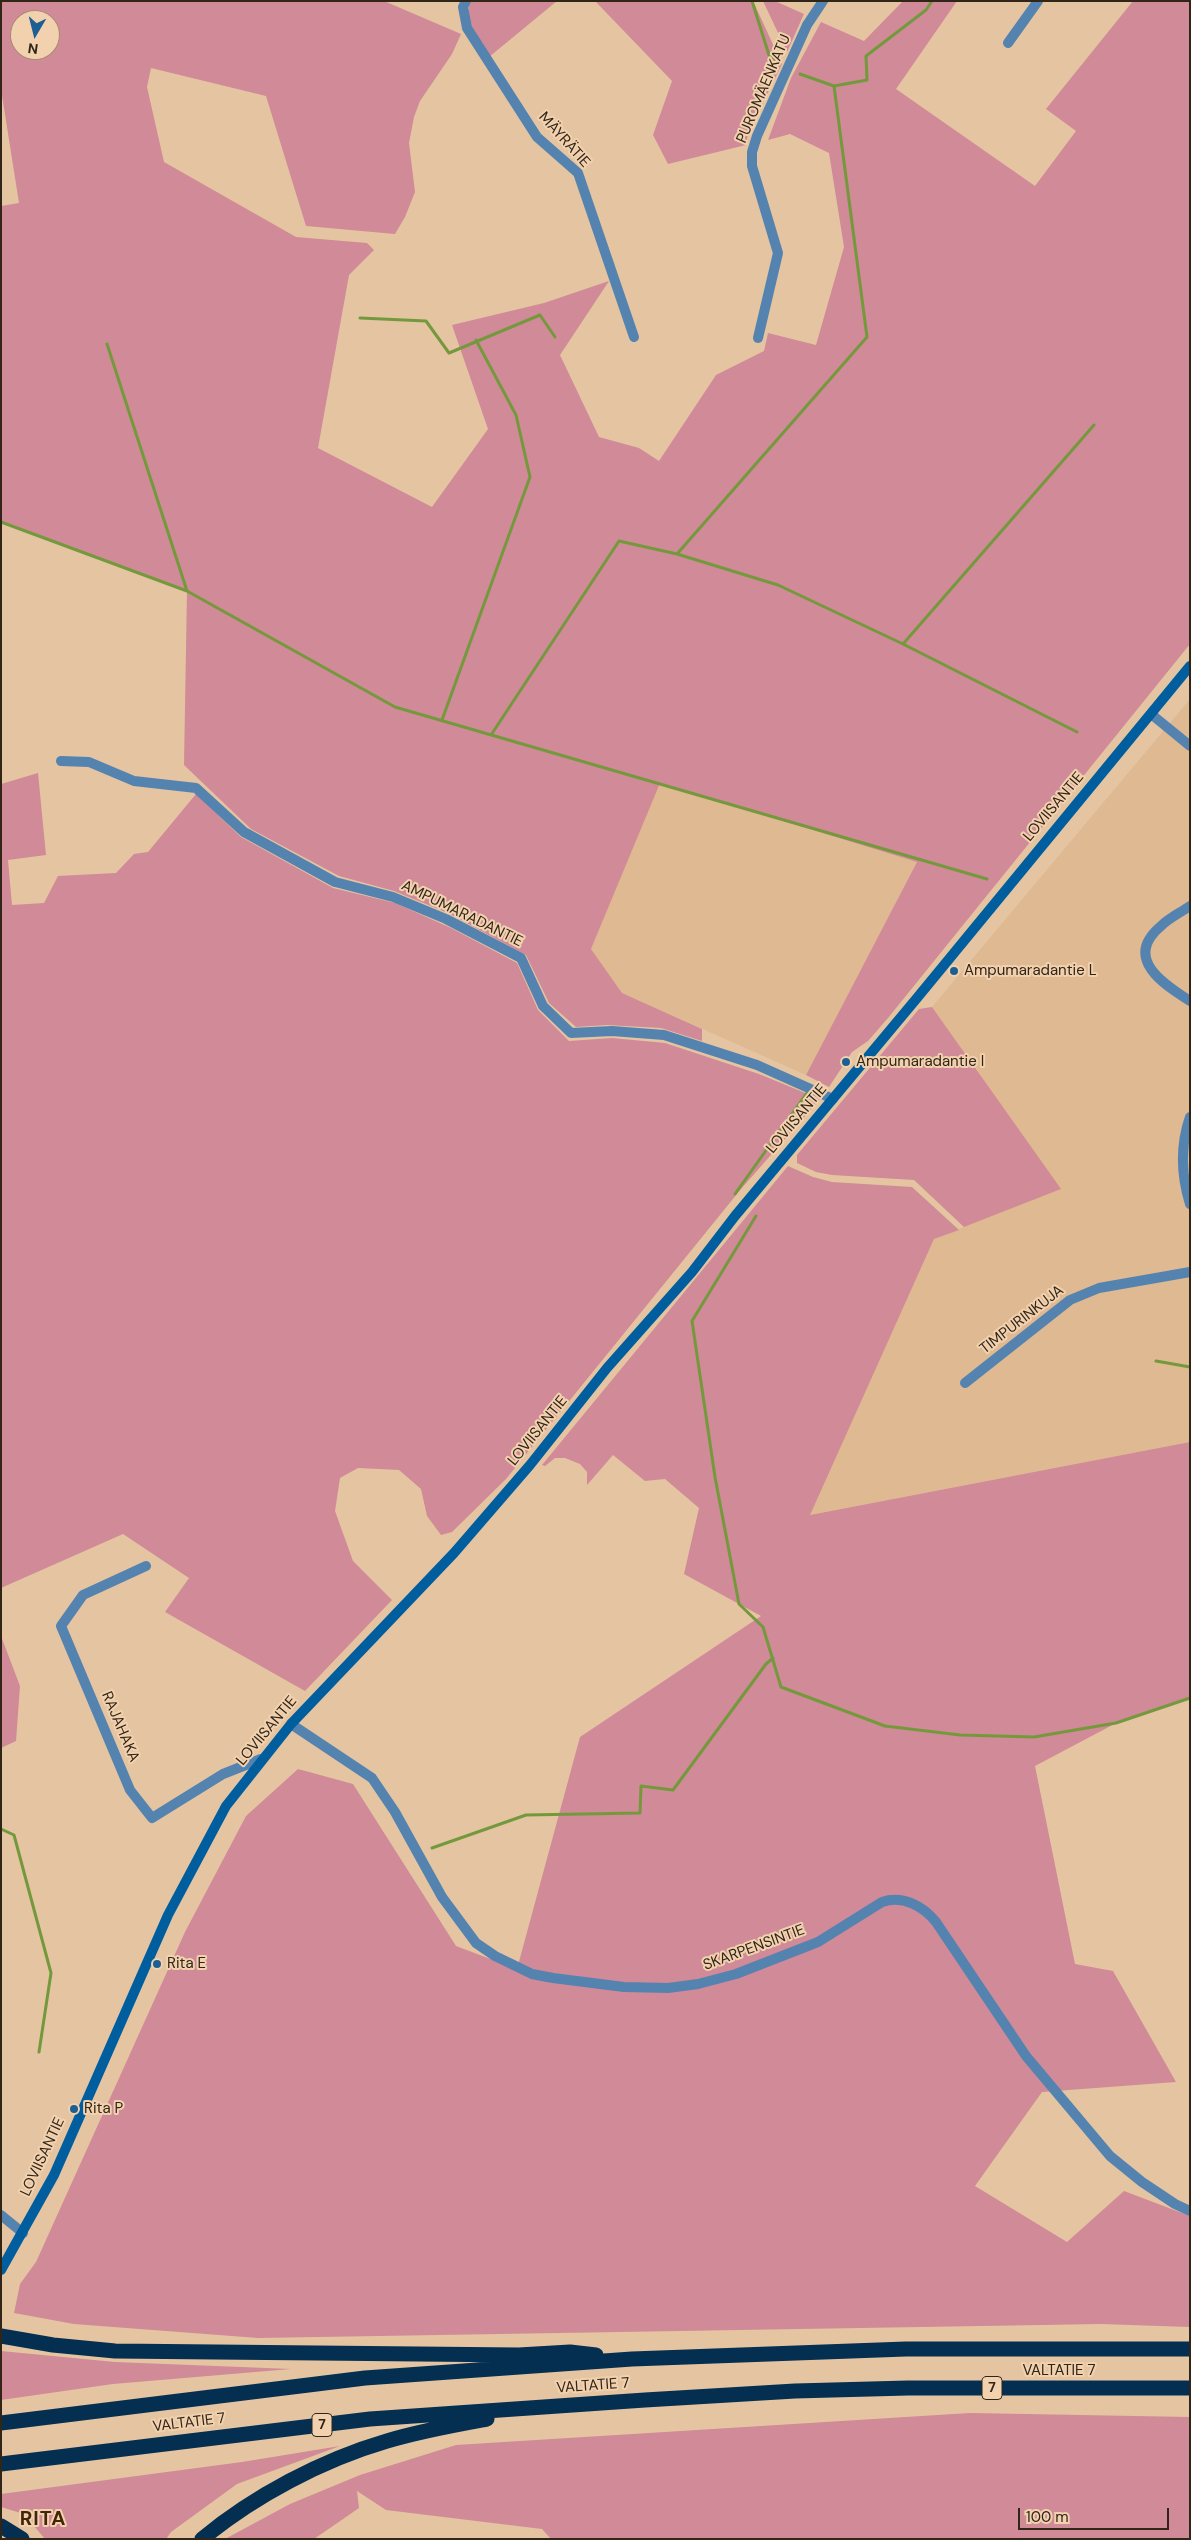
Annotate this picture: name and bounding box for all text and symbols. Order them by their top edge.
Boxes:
north arrow [10,10,60,60]
street label: PUROMÄENKATU [733,32,795,146]
text: N [27,39,39,58]
street label: MÄYRÄTIE [534,109,594,171]
street label: LOVIISANTIE [1020,769,1088,845]
street label: AMPUMARADANTIE [398,877,526,951]
place label: Ampumaradantie L [964,962,1097,980]
marker: Ampumaradantie L [948,965,960,977]
place label: Ampumaradantie I [856,1053,984,1071]
marker: Ampumaradantie I [840,1056,852,1068]
street label: LOVIISANTIE [763,1081,831,1157]
street label: TIMPURINKUJA [976,1282,1068,1358]
street label: LOVIISANTIE [504,1392,572,1470]
street label: RAJAHAKA [97,1689,143,1765]
street label: LOVIISANTIE [233,1693,301,1769]
street label: SKARPENSINTIE [701,1921,807,1975]
place label: Rita E [167,1955,206,1973]
marker: Rita E [151,1958,163,1970]
place label: Rita P [84,2100,123,2118]
marker: Rita P [68,2103,80,2115]
street label: LOVIISANTIE [17,2115,69,2199]
street label: VALTATIE 7 [1022,2362,1096,2380]
street label: VALTATIE 7 [556,2374,630,2398]
road number: 7 [982,2376,1002,2400]
street label: VALTATIE 7 [152,2410,226,2436]
road number: 7 [312,2414,332,2436]
scale bar [1021,2498,1172,2530]
text: 100 m [1026,2507,1069,2527]
district label: RITA [19,2508,67,2532]

